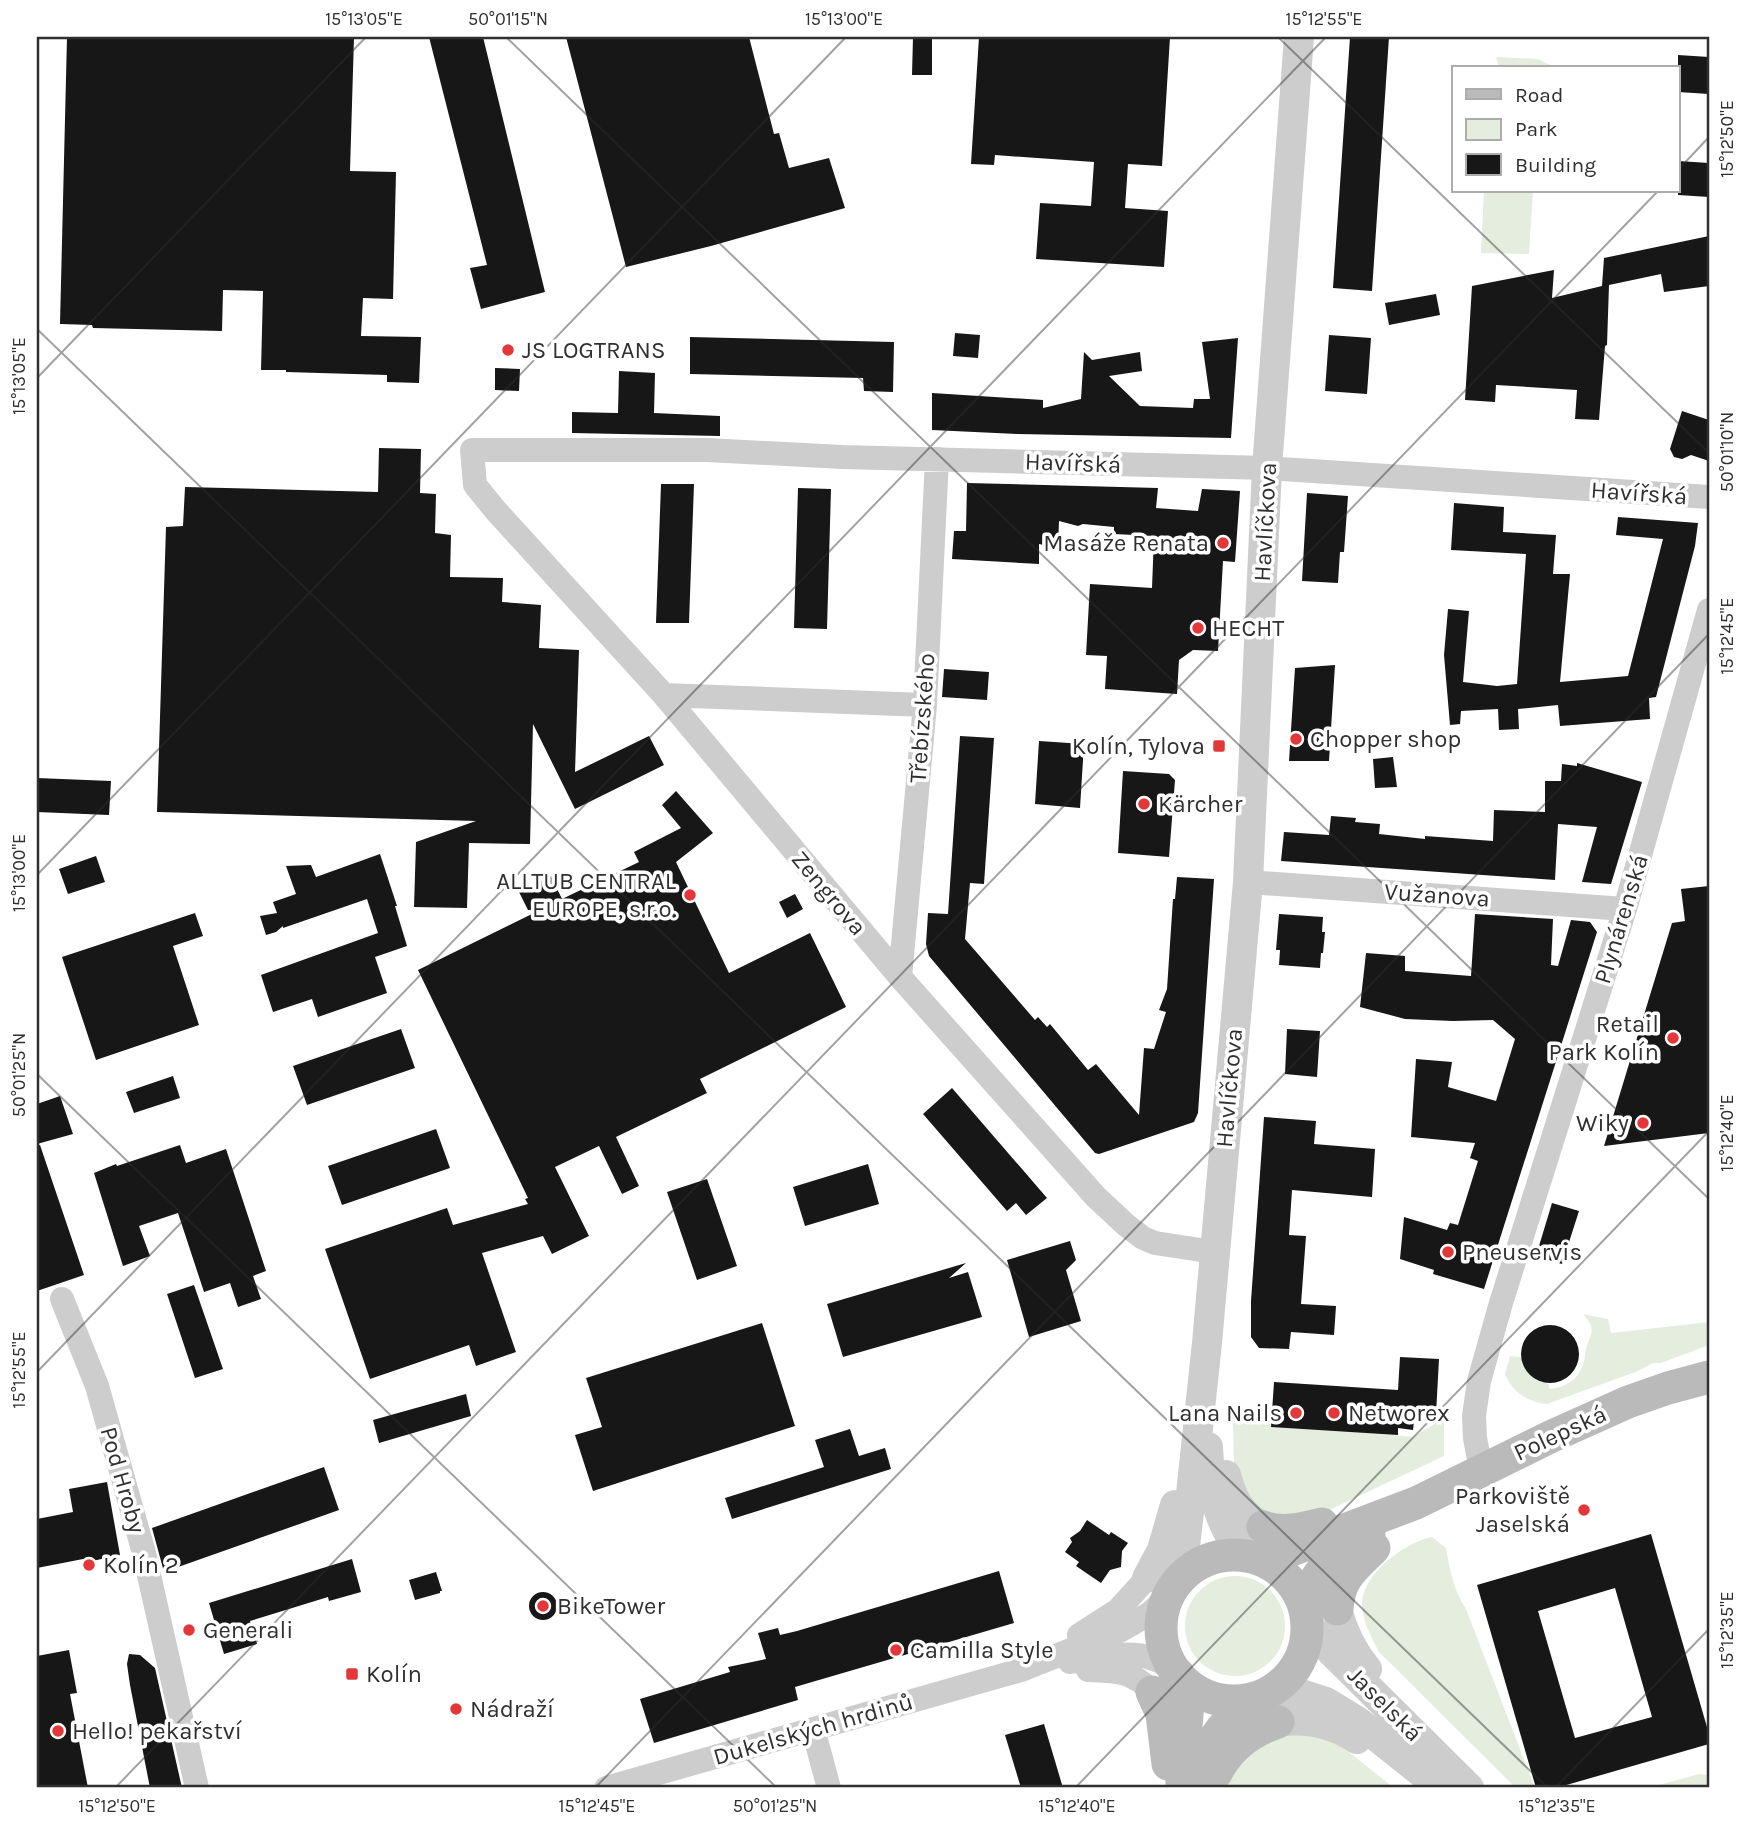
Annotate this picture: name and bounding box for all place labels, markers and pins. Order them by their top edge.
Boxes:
place label: JS LOGTRANS [522,336,666,364]
marker: JS LOGTRANS [500,342,516,358]
place label: Masáže Renata [1043,529,1209,557]
marker: Masáže Renata [1215,535,1231,551]
place label: HECHT [1212,614,1284,642]
marker: HECHT [1190,620,1206,636]
place label: Chopper shop [1310,725,1461,753]
marker: Chopper shop [1288,731,1304,747]
place label: Kolín, Tylova [1072,732,1205,760]
marker: Kolín, Tylova [1211,738,1227,754]
place label: Kärcher [1158,790,1243,818]
marker: Kärcher [1136,796,1152,812]
place label: ALLTUB CENTRAL EUROPE, s.r.o. [496,867,677,923]
marker: ALLTUB CENTRAL EUROPE, s.r.o. [682,887,698,903]
place label: Retail Park Kolín [1549,1010,1659,1066]
marker: Retail Park Kolín [1665,1030,1681,1046]
place label: Wiky [1576,1109,1629,1137]
marker: Wiky [1635,1115,1651,1131]
place label: Pneuservis [1462,1238,1582,1266]
marker: Pneuservis [1440,1244,1456,1260]
place label: Lana Nails [1168,1399,1282,1427]
place label: Networex [1348,1399,1450,1427]
marker: Lana Nails [1288,1405,1304,1421]
marker: Networex [1326,1405,1342,1421]
place label: Parkoviště Jaselská [1455,1482,1570,1538]
marker: Parkoviště Jaselská [1576,1502,1592,1518]
place label: Kolín 2 [103,1551,179,1579]
marker: Kolín 2 [81,1557,97,1573]
place label: BikeTower [557,1592,665,1620]
marker: BikeTower [535,1598,551,1614]
place label: Generali [203,1616,293,1644]
marker: Generali [181,1622,197,1638]
place label: Camilla Style [910,1636,1054,1664]
marker: Camilla Style [888,1642,904,1658]
place label: Kolín [366,1660,422,1688]
marker: Kolín [344,1666,360,1682]
place label: Nádraží [470,1695,555,1723]
marker: Nádraží [448,1701,464,1717]
place label: Hello! pekařství [72,1717,243,1745]
marker: Hello! pekařství [50,1723,66,1739]

